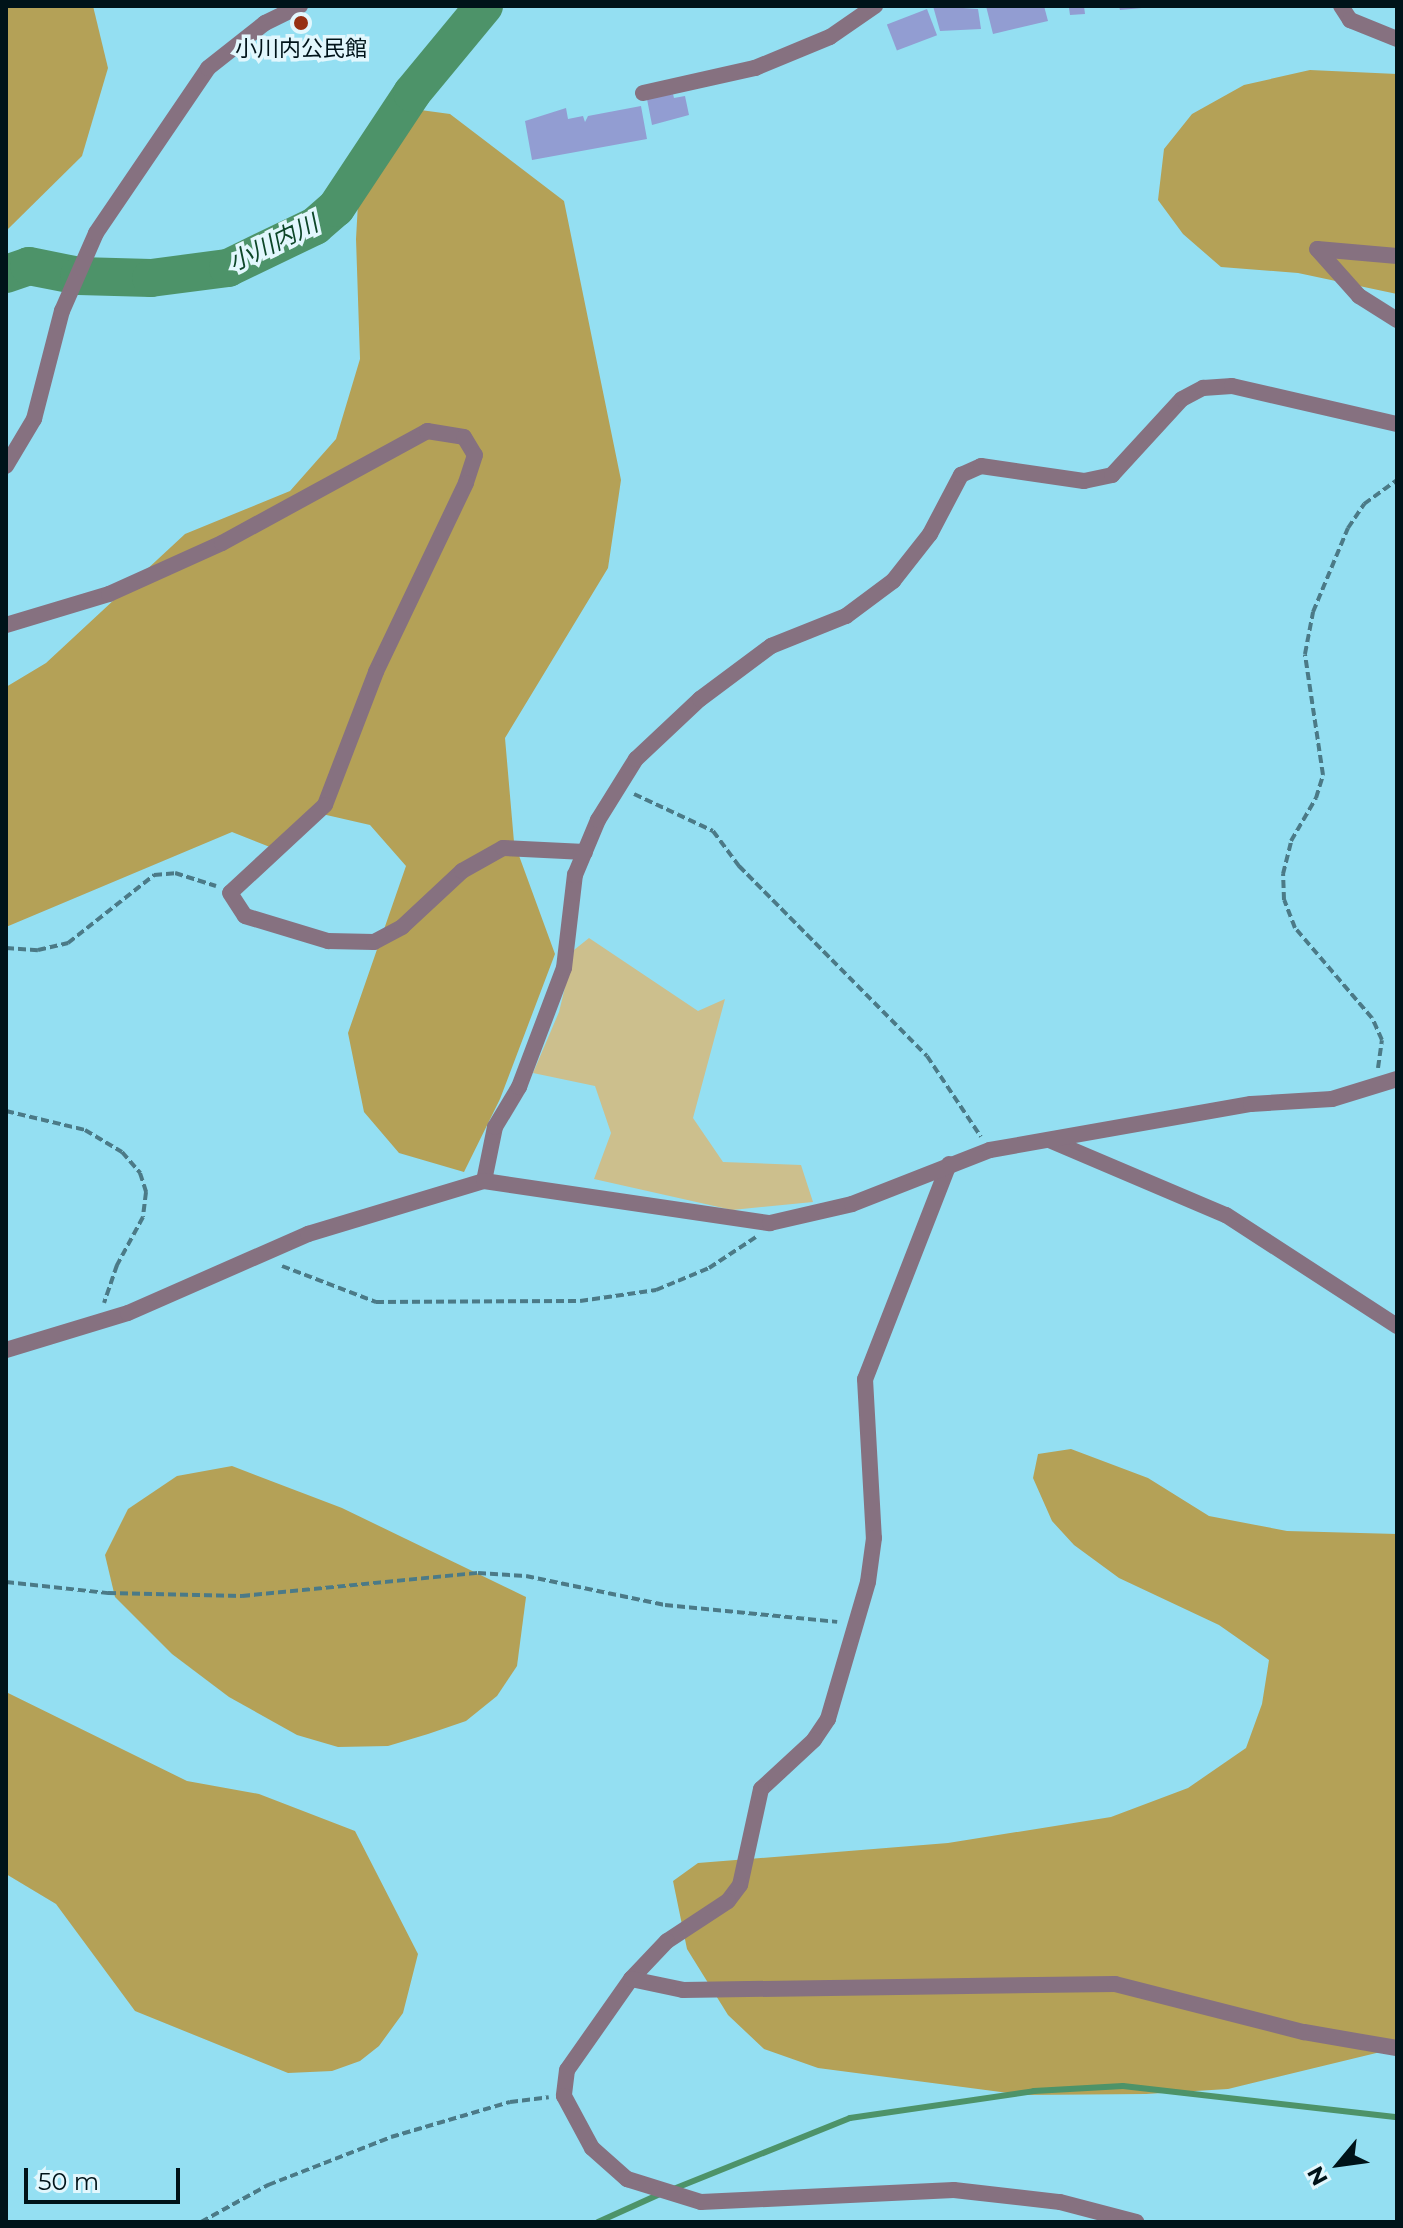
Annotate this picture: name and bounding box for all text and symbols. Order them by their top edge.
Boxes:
marker: 小川内公民館 [292,14,310,32]
place label: 小川内公民館 [235,36,367,62]
water label: 小川内川 [224,209,322,277]
north arrow [1299,2124,1379,2204]
scale bar [28,2152,184,2202]
text: N [1301,2162,1334,2190]
text: 50 m [38,2167,99,2196]

